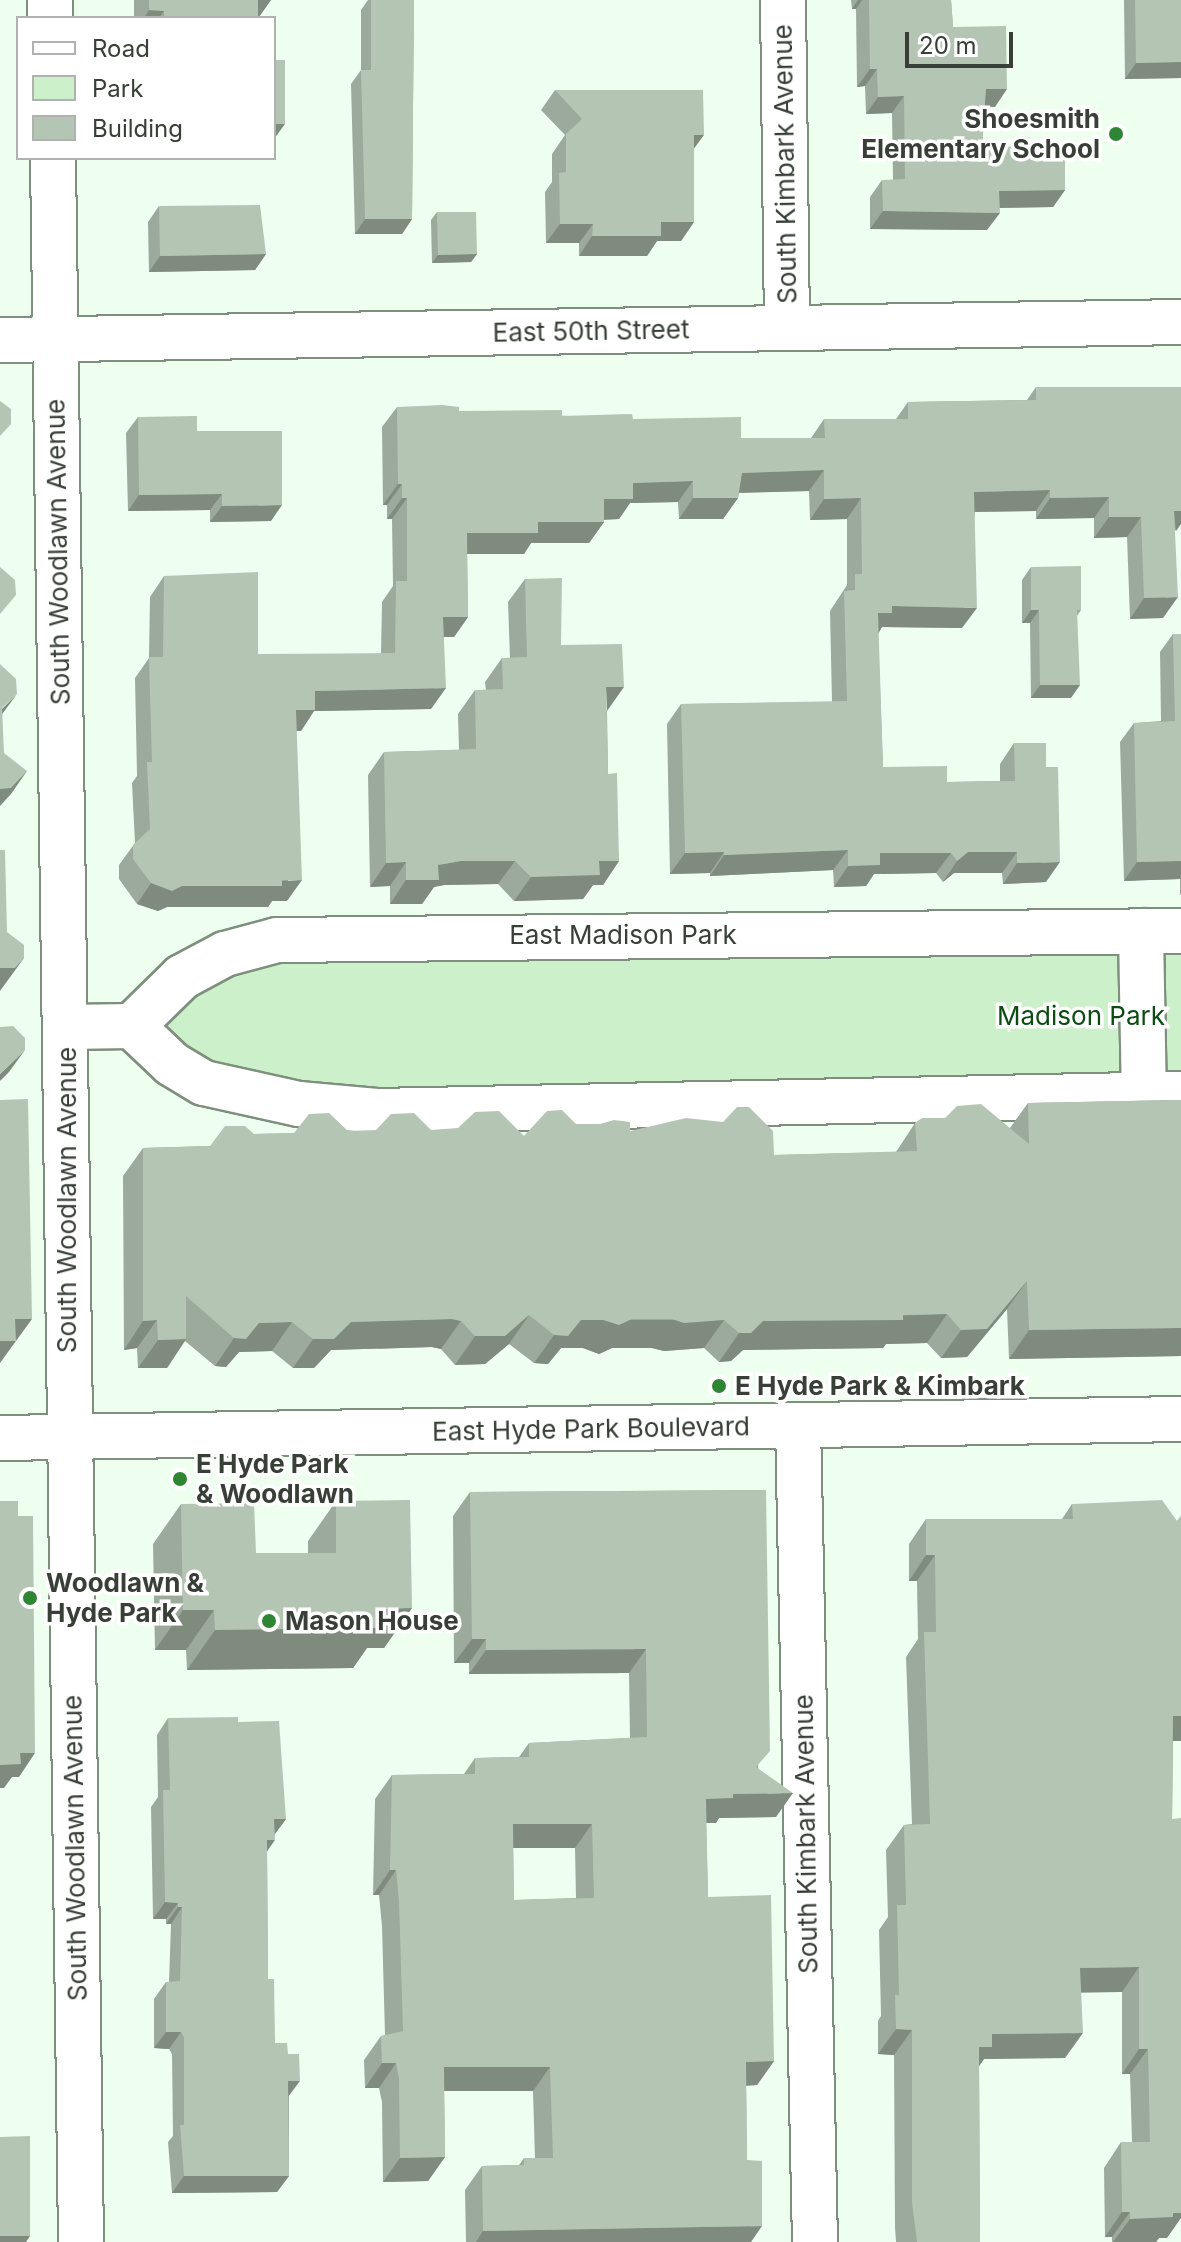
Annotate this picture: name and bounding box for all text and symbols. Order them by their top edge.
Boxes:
legend [16,16,276,160]
scale bar [909,16,1017,66]
street label: South Kimbark Avenue [767,24,803,304]
text: 20 m [919,31,977,60]
text: Road [92,34,150,63]
text: Park [92,74,143,103]
place label: Shoesmith Elementary School [861,103,1100,164]
text: Building [92,114,183,143]
marker: Shoesmith Elementary School [1107,125,1125,143]
street label: East 50th Street [492,314,690,348]
street label: South Woodlawn Avenue [40,399,76,705]
street label: East Madison Park [509,919,737,951]
park label: Madison Park [997,1000,1165,1032]
street label: South Woodlawn Avenue [51,1047,83,1353]
place label: E Hyde Park & Kimbark [735,1370,1025,1402]
marker: E Hyde Park & Kimbark [710,1377,728,1395]
street label: East Hyde Park Boulevard [432,1411,750,1447]
place label: E Hyde Park & Woodlawn [196,1448,354,1510]
marker: E Hyde Park & Woodlawn [171,1470,189,1488]
place label: Woodlawn & Hyde Park [46,1567,204,1628]
marker: Woodlawn & Hyde Park [21,1589,39,1607]
place label: Mason House [285,1605,459,1637]
marker: Mason House [260,1612,278,1630]
street label: South Kimbark Avenue [788,1694,824,1974]
street label: South Woodlawn Avenue [57,1695,93,2001]

